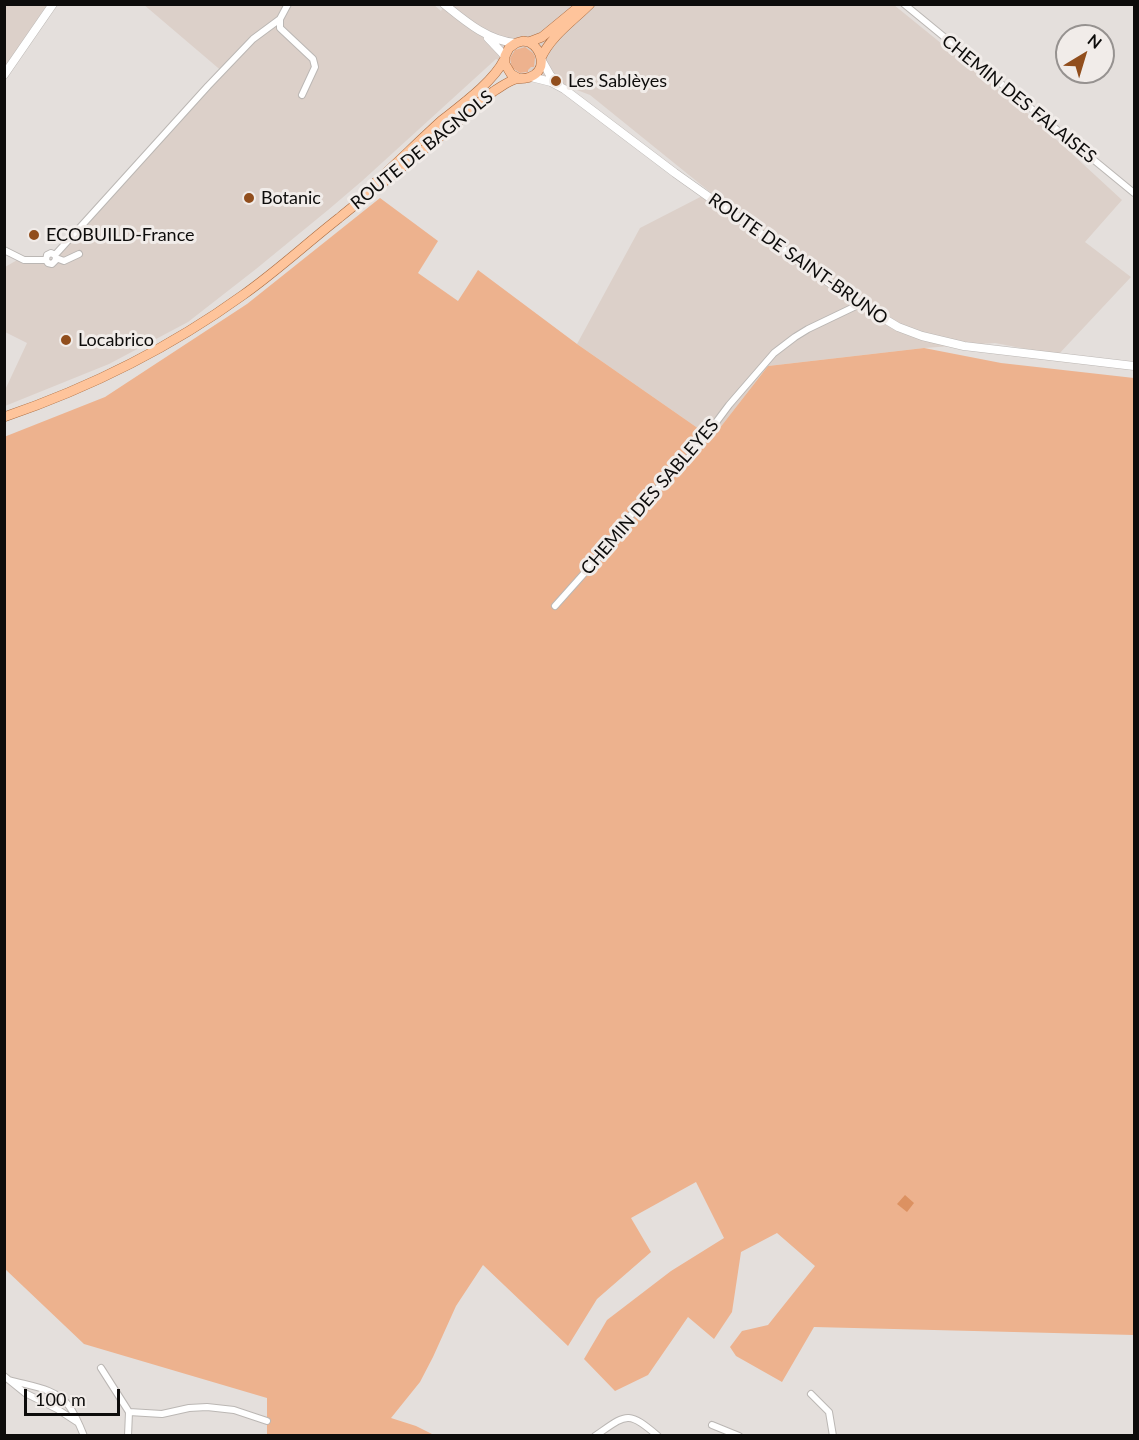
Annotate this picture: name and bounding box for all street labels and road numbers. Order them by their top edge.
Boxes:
street label: CHEMIN DES FALAISES [937,30,1101,168]
street label: ROUTE DE BAGNOLS [347,86,497,214]
street label: ROUTE DE SAINT-BRUNO [704,189,892,329]
street label: CHEMIN DES SABLEYES [577,415,723,579]

